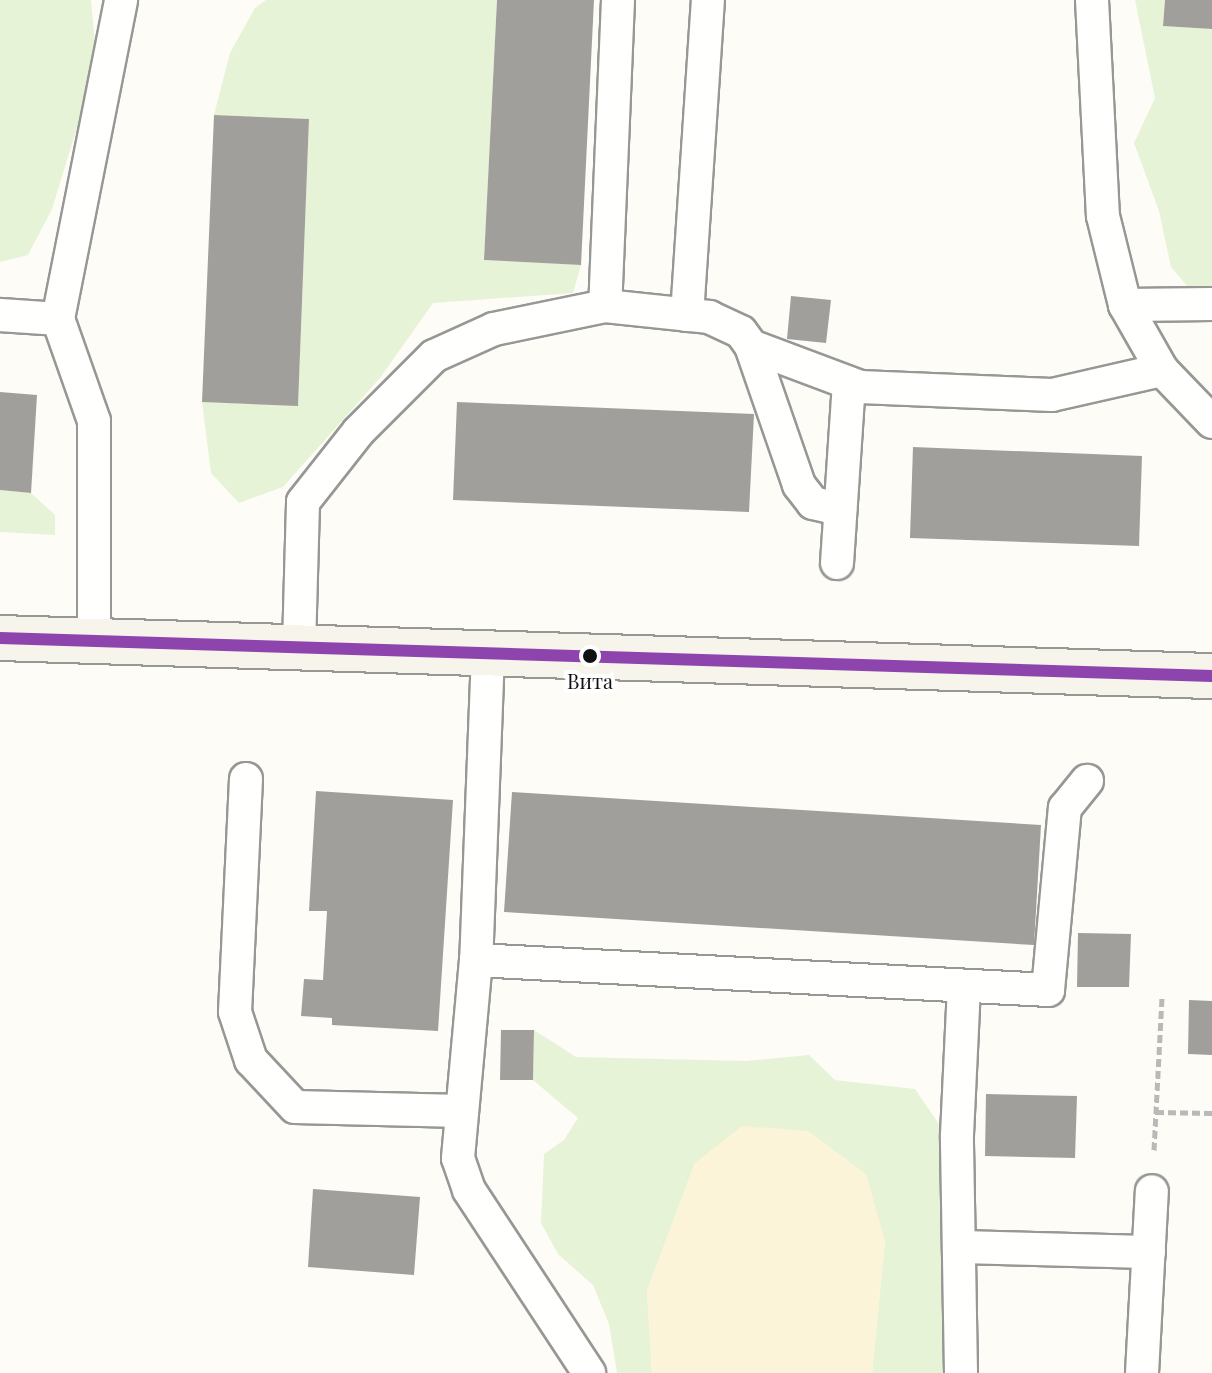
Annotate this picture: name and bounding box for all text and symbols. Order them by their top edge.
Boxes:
marker: Вита [582,648,598,664]
place label: Вита [567,668,613,692]

